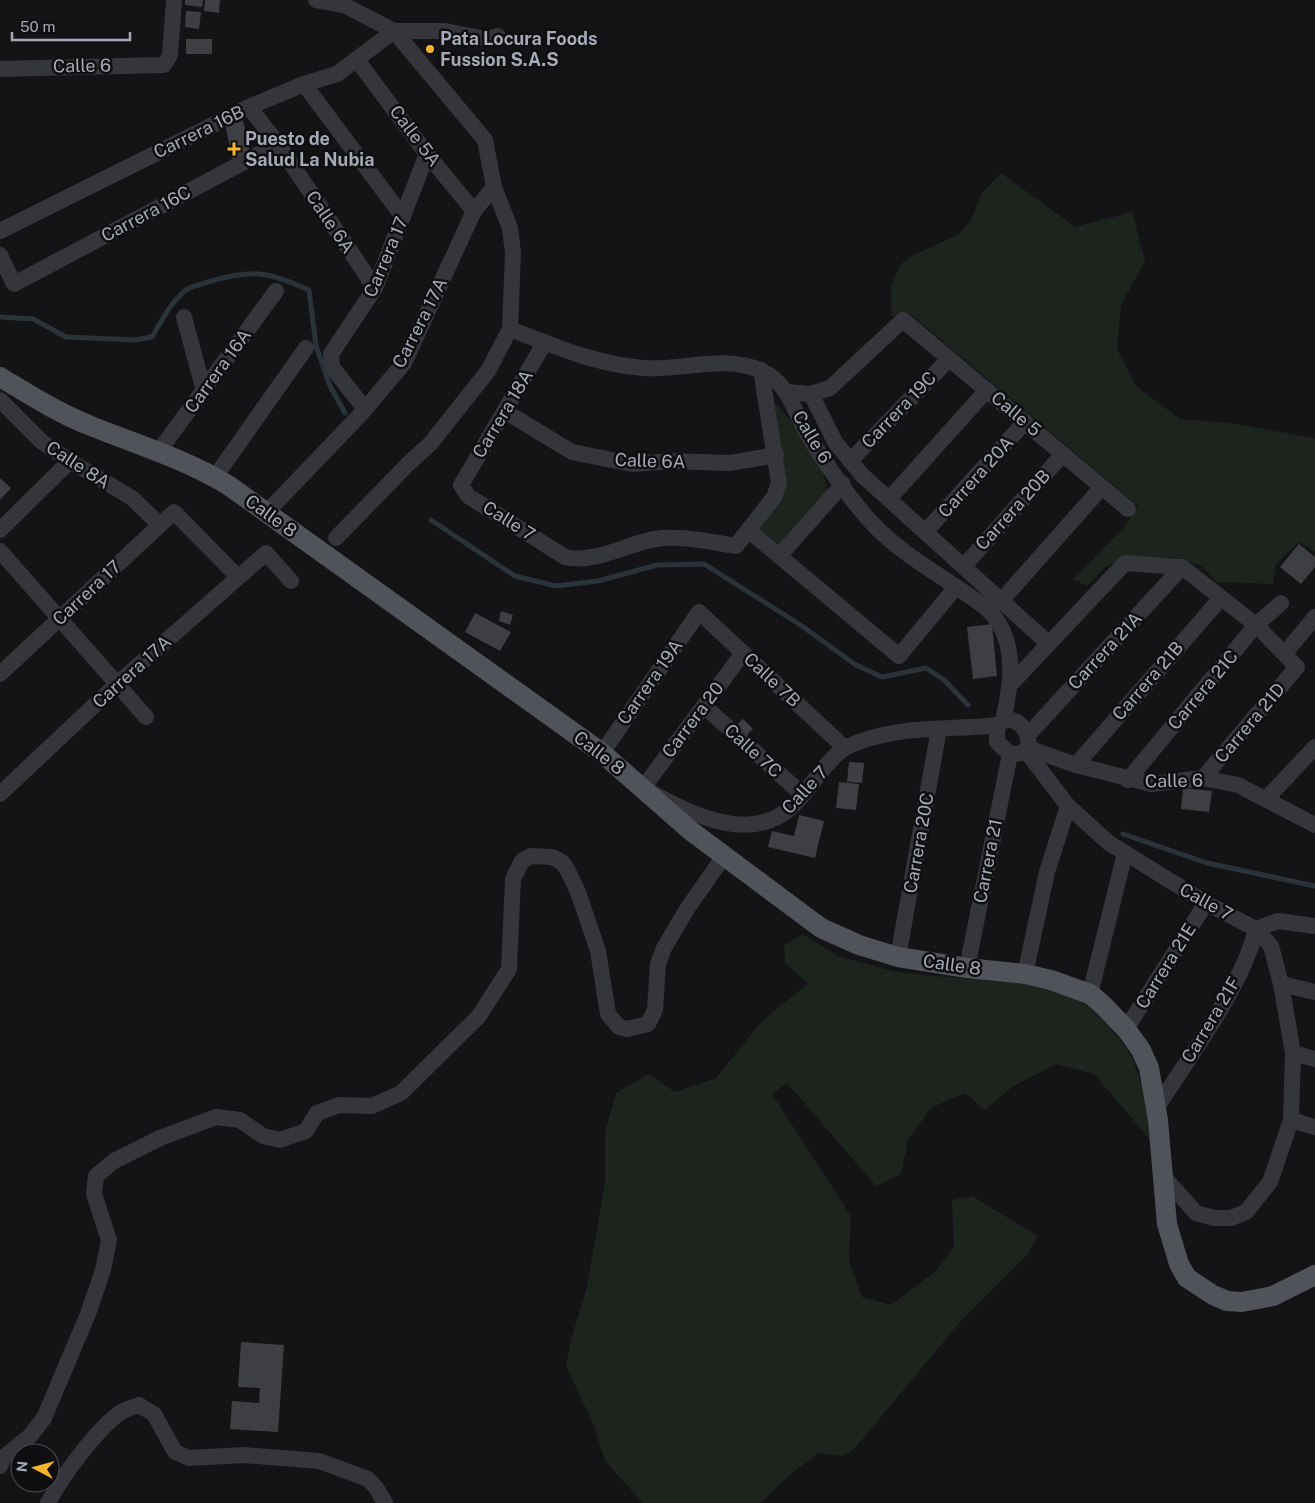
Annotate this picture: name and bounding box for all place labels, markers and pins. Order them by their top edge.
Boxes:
place label: Pata Locura Foods Fussion S.A.S [440,28,598,70]
marker: Pata Locura Foods Fussion S.A.S [424,43,436,55]
place label: Puesto de Salud La Nubia [245,128,374,170]
marker: Puesto de Salud La Nubia [227,142,241,156]

